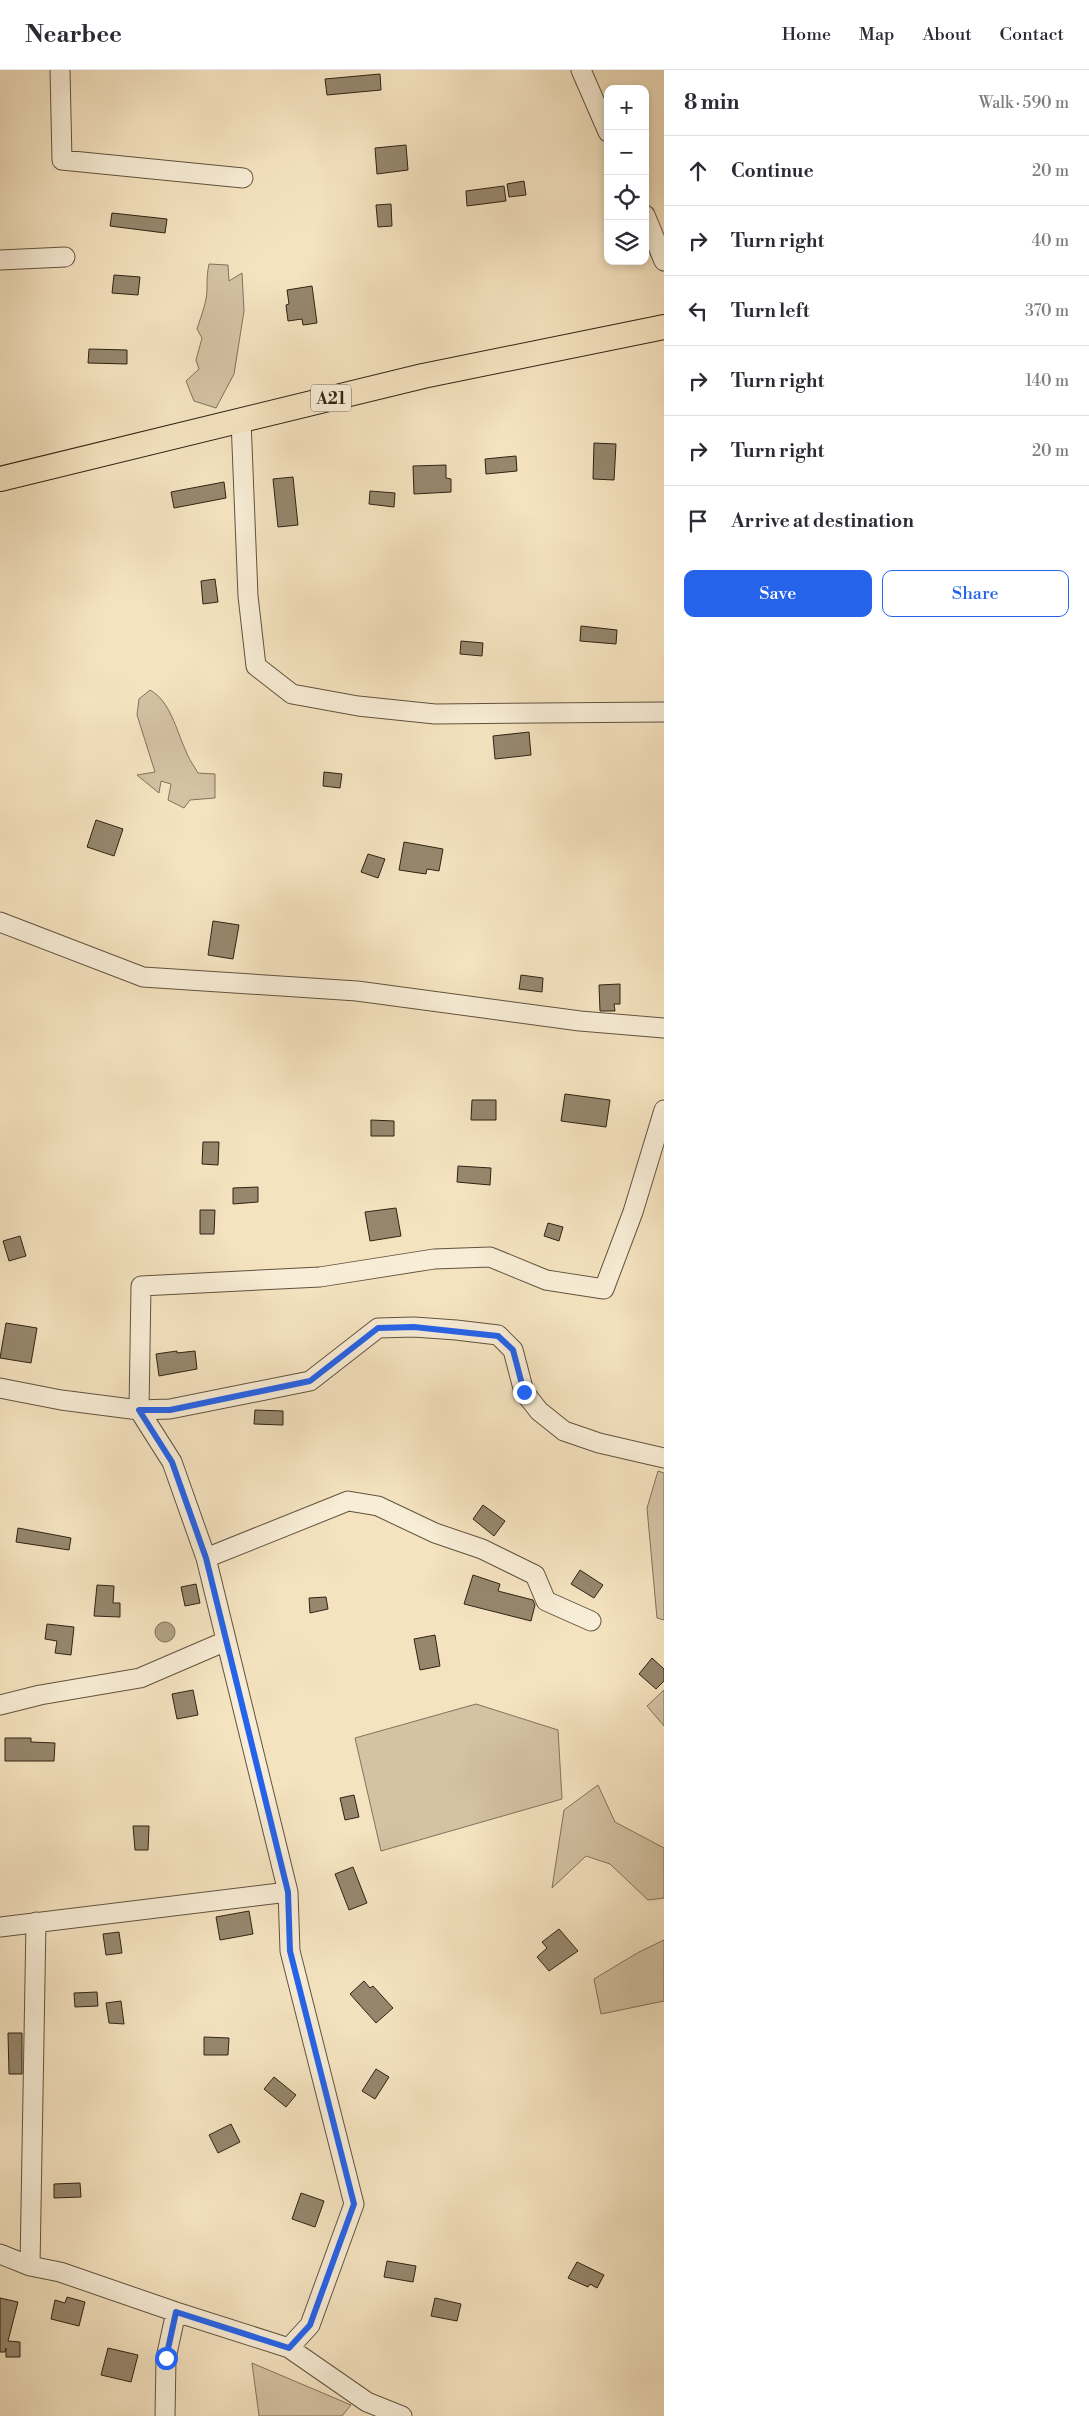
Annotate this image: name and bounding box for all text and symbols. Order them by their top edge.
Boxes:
text: Nearbee [25,20,122,50]
text: Home [782,23,831,46]
text: Map [859,23,895,46]
text: About [923,23,972,46]
text: Contact [1000,23,1064,46]
map controls [604,85,649,265]
button: + [604,85,649,130]
text: 8 min [684,90,739,116]
text: Walk · 590 m [979,93,1069,113]
button: − [604,130,649,175]
icon: ahead [684,157,712,185]
text: Continue [731,159,814,183]
text: 20 m [1032,161,1069,181]
button: locate [604,175,649,220]
button: layers [604,220,649,265]
icon: right [684,227,712,255]
text: Turn right [731,229,824,253]
text: 40 m [1032,231,1069,251]
icon: left [684,297,712,325]
text: Turn left [731,299,810,323]
text: 370 m [1025,301,1069,321]
icon: right [684,367,712,395]
text: Turn right [731,369,824,393]
text: 140 m [1025,371,1069,391]
road number: A21 [311,384,351,412]
icon: right [684,437,712,465]
text: Turn right [731,439,824,463]
text: 20 m [1032,441,1069,461]
icon: arrive [684,507,712,535]
text: Arrive at destination [731,509,914,533]
button: Save [684,570,872,617]
button: Share [882,570,1069,617]
route end [513,1381,536,1404]
route start [155,2347,178,2370]

